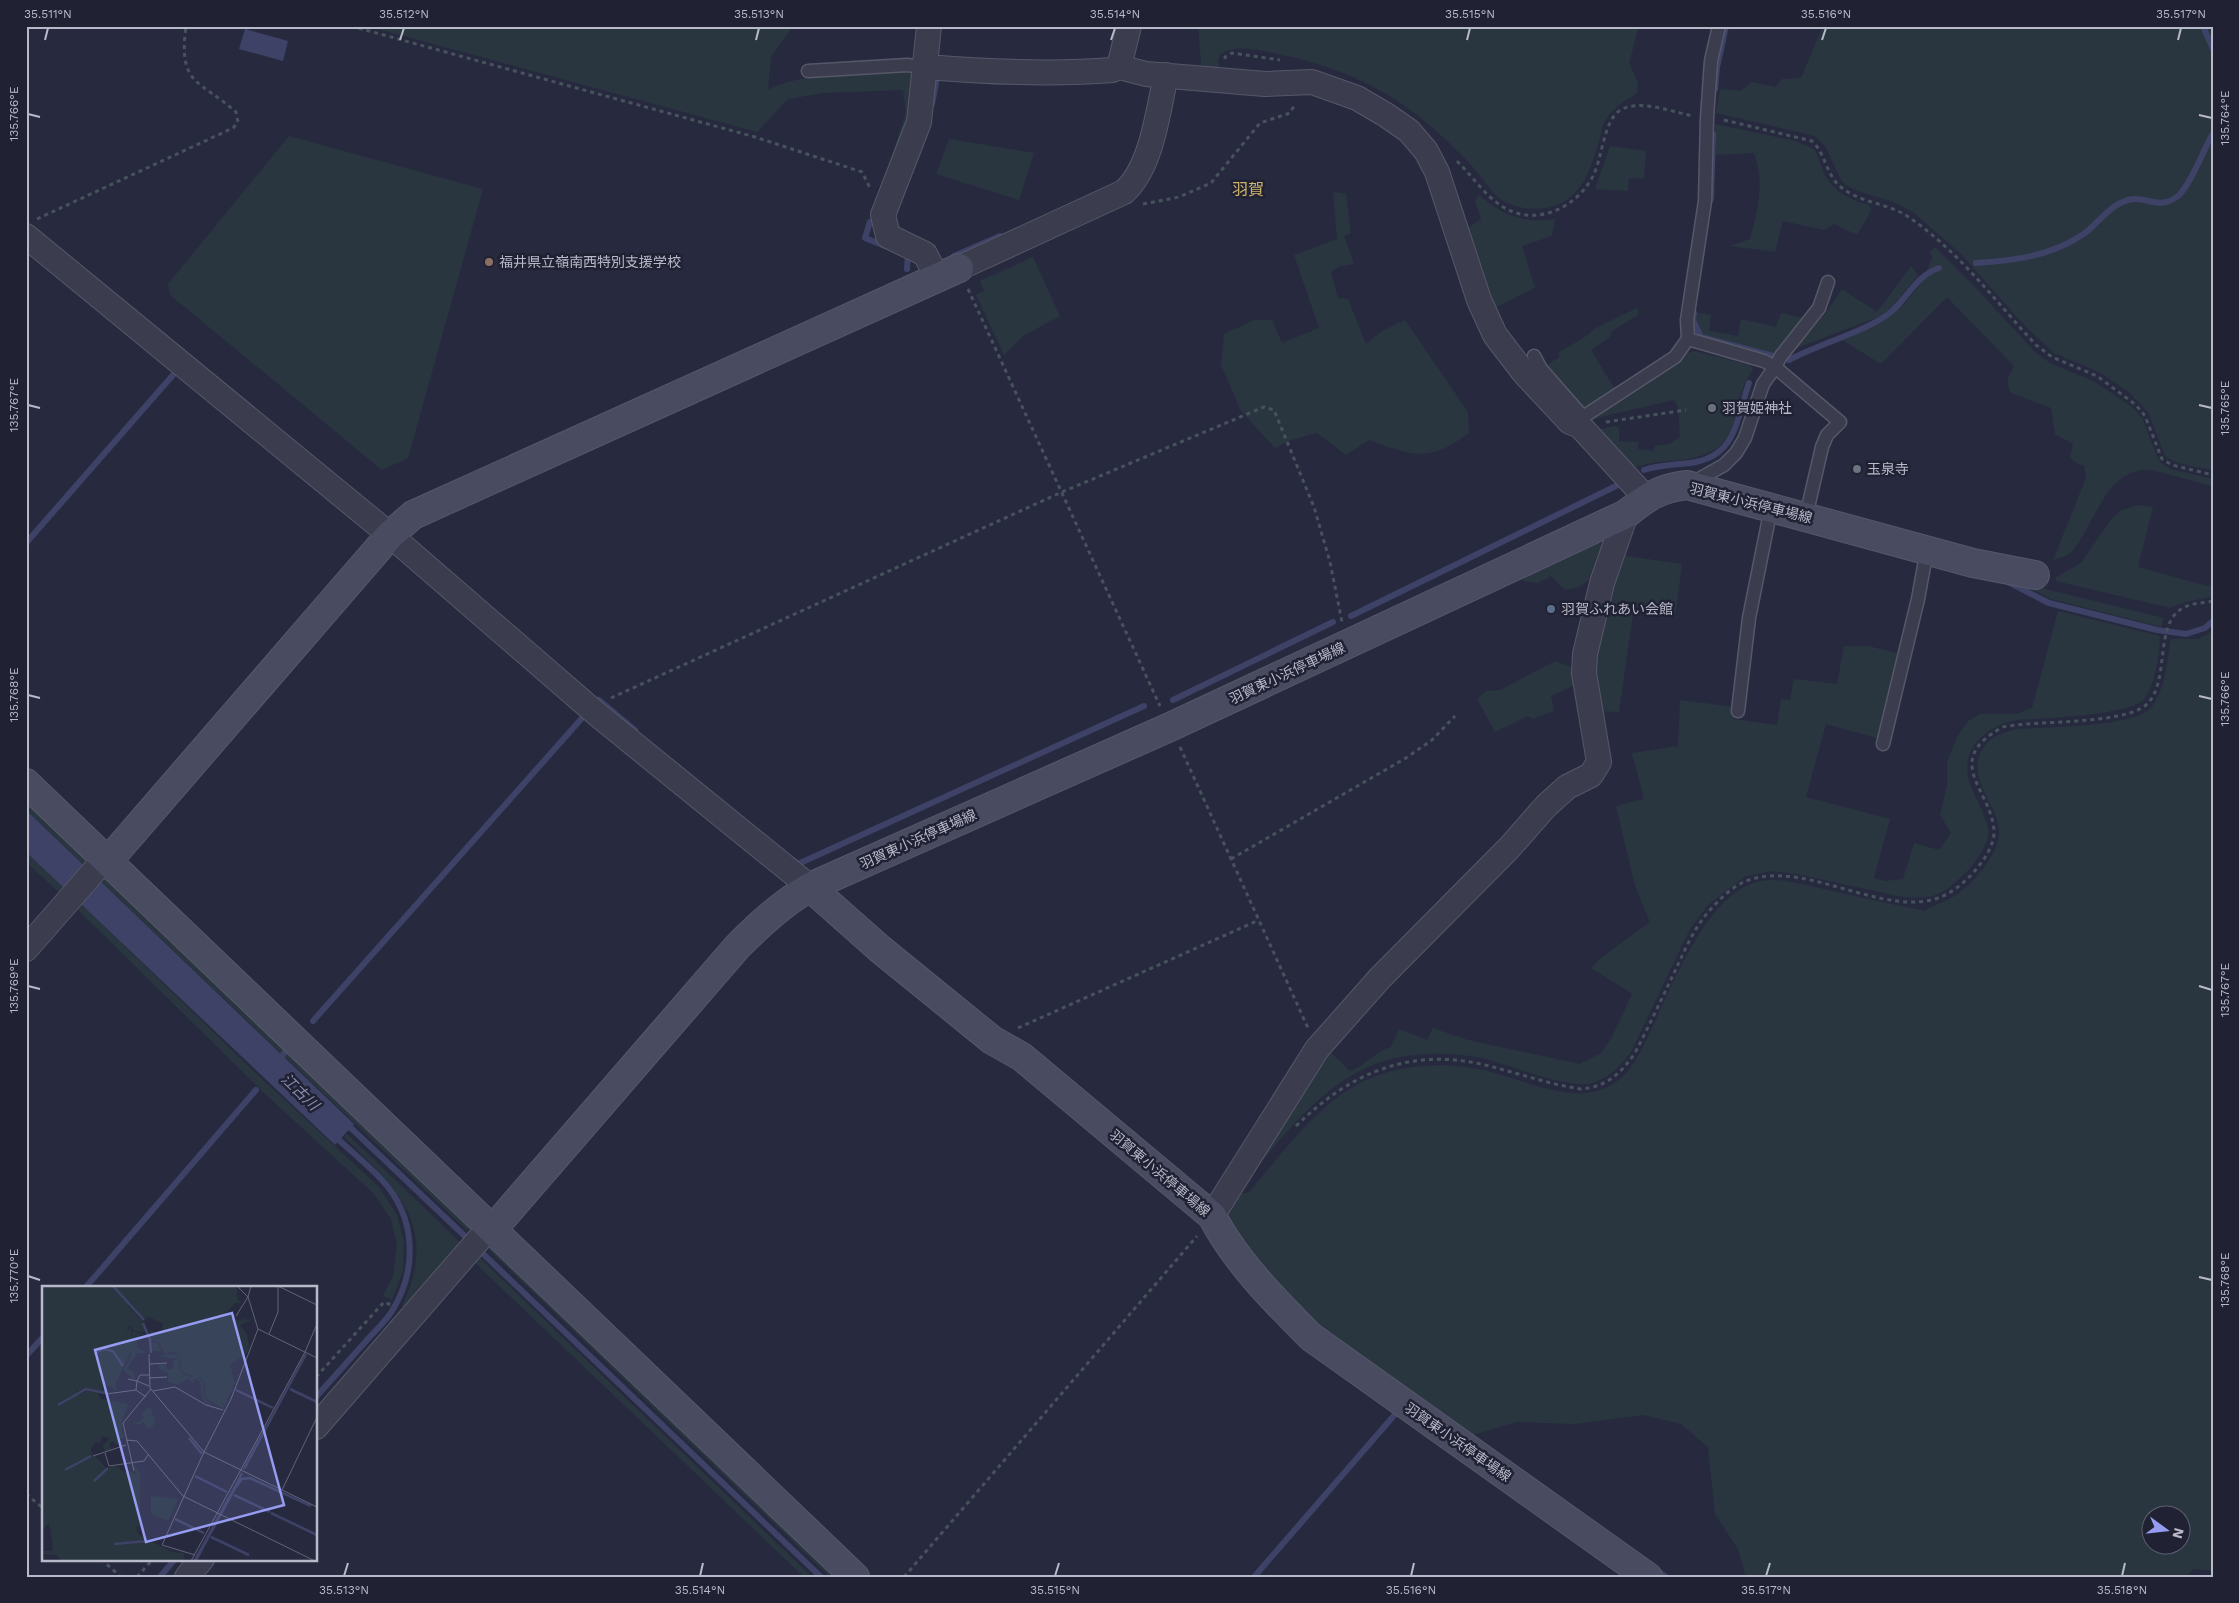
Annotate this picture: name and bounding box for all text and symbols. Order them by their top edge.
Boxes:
text: 35.511°N [24,7,72,21]
text: 35.512°N [379,7,429,21]
text: 35.513°N [734,7,784,21]
text: 35.514°N [1090,7,1140,21]
text: 35.515°N [1445,7,1495,21]
text: 35.516°N [1801,7,1851,21]
text: 35.517°N [2156,7,2206,21]
text: 135.766°E [7,86,21,142]
text: 135.764°E [2218,90,2232,146]
district label: 羽賀 [1232,180,1264,199]
place label: 福井県立嶺南西特別支援学校 [499,254,681,270]
marker: 福井県立嶺南西特別支援学校 [483,256,495,268]
text: 135.767°E [7,377,21,432]
text: 135.765°E [2218,380,2232,435]
place label: 羽賀姫神社 [1722,400,1792,416]
marker: 羽賀姫神社 [1706,402,1718,414]
place label: 玉泉寺 [1867,461,1909,477]
marker: 玉泉寺 [1851,463,1863,475]
street label: 羽賀東小浜停車場線 [1688,480,1814,526]
place label: 羽賀ふれあい会館 [1561,601,1673,617]
marker: 羽賀ふれあい会館 [1545,603,1557,615]
street label: 羽賀東小浜停車場線 [1227,639,1347,707]
text: 135.768°E [7,667,21,723]
text: 135.766°E [2218,671,2232,727]
street label: 羽賀東小浜停車場線 [857,806,979,872]
text: 135.769°E [7,958,21,1014]
text: 135.767°E [2218,962,2232,1017]
water label: 江古川 [278,1070,324,1115]
street label: 羽賀東小浜停車場線 [1107,1126,1213,1220]
text: 135.770°E [7,1248,21,1303]
text: 135.768°E [2218,1252,2232,1308]
inset map [42,1286,318,1560]
street label: 羽賀東小浜停車場線 [1402,1399,1514,1485]
north arrow [2142,1506,2192,1556]
text: N [2169,1526,2188,1540]
text: 35.513°N [319,1583,369,1597]
text: 35.514°N [675,1583,725,1597]
text: 35.515°N [1030,1583,1080,1597]
text: 35.516°N [1386,1583,1436,1597]
text: 35.517°N [1741,1583,1791,1597]
text: 35.518°N [2097,1583,2147,1597]

